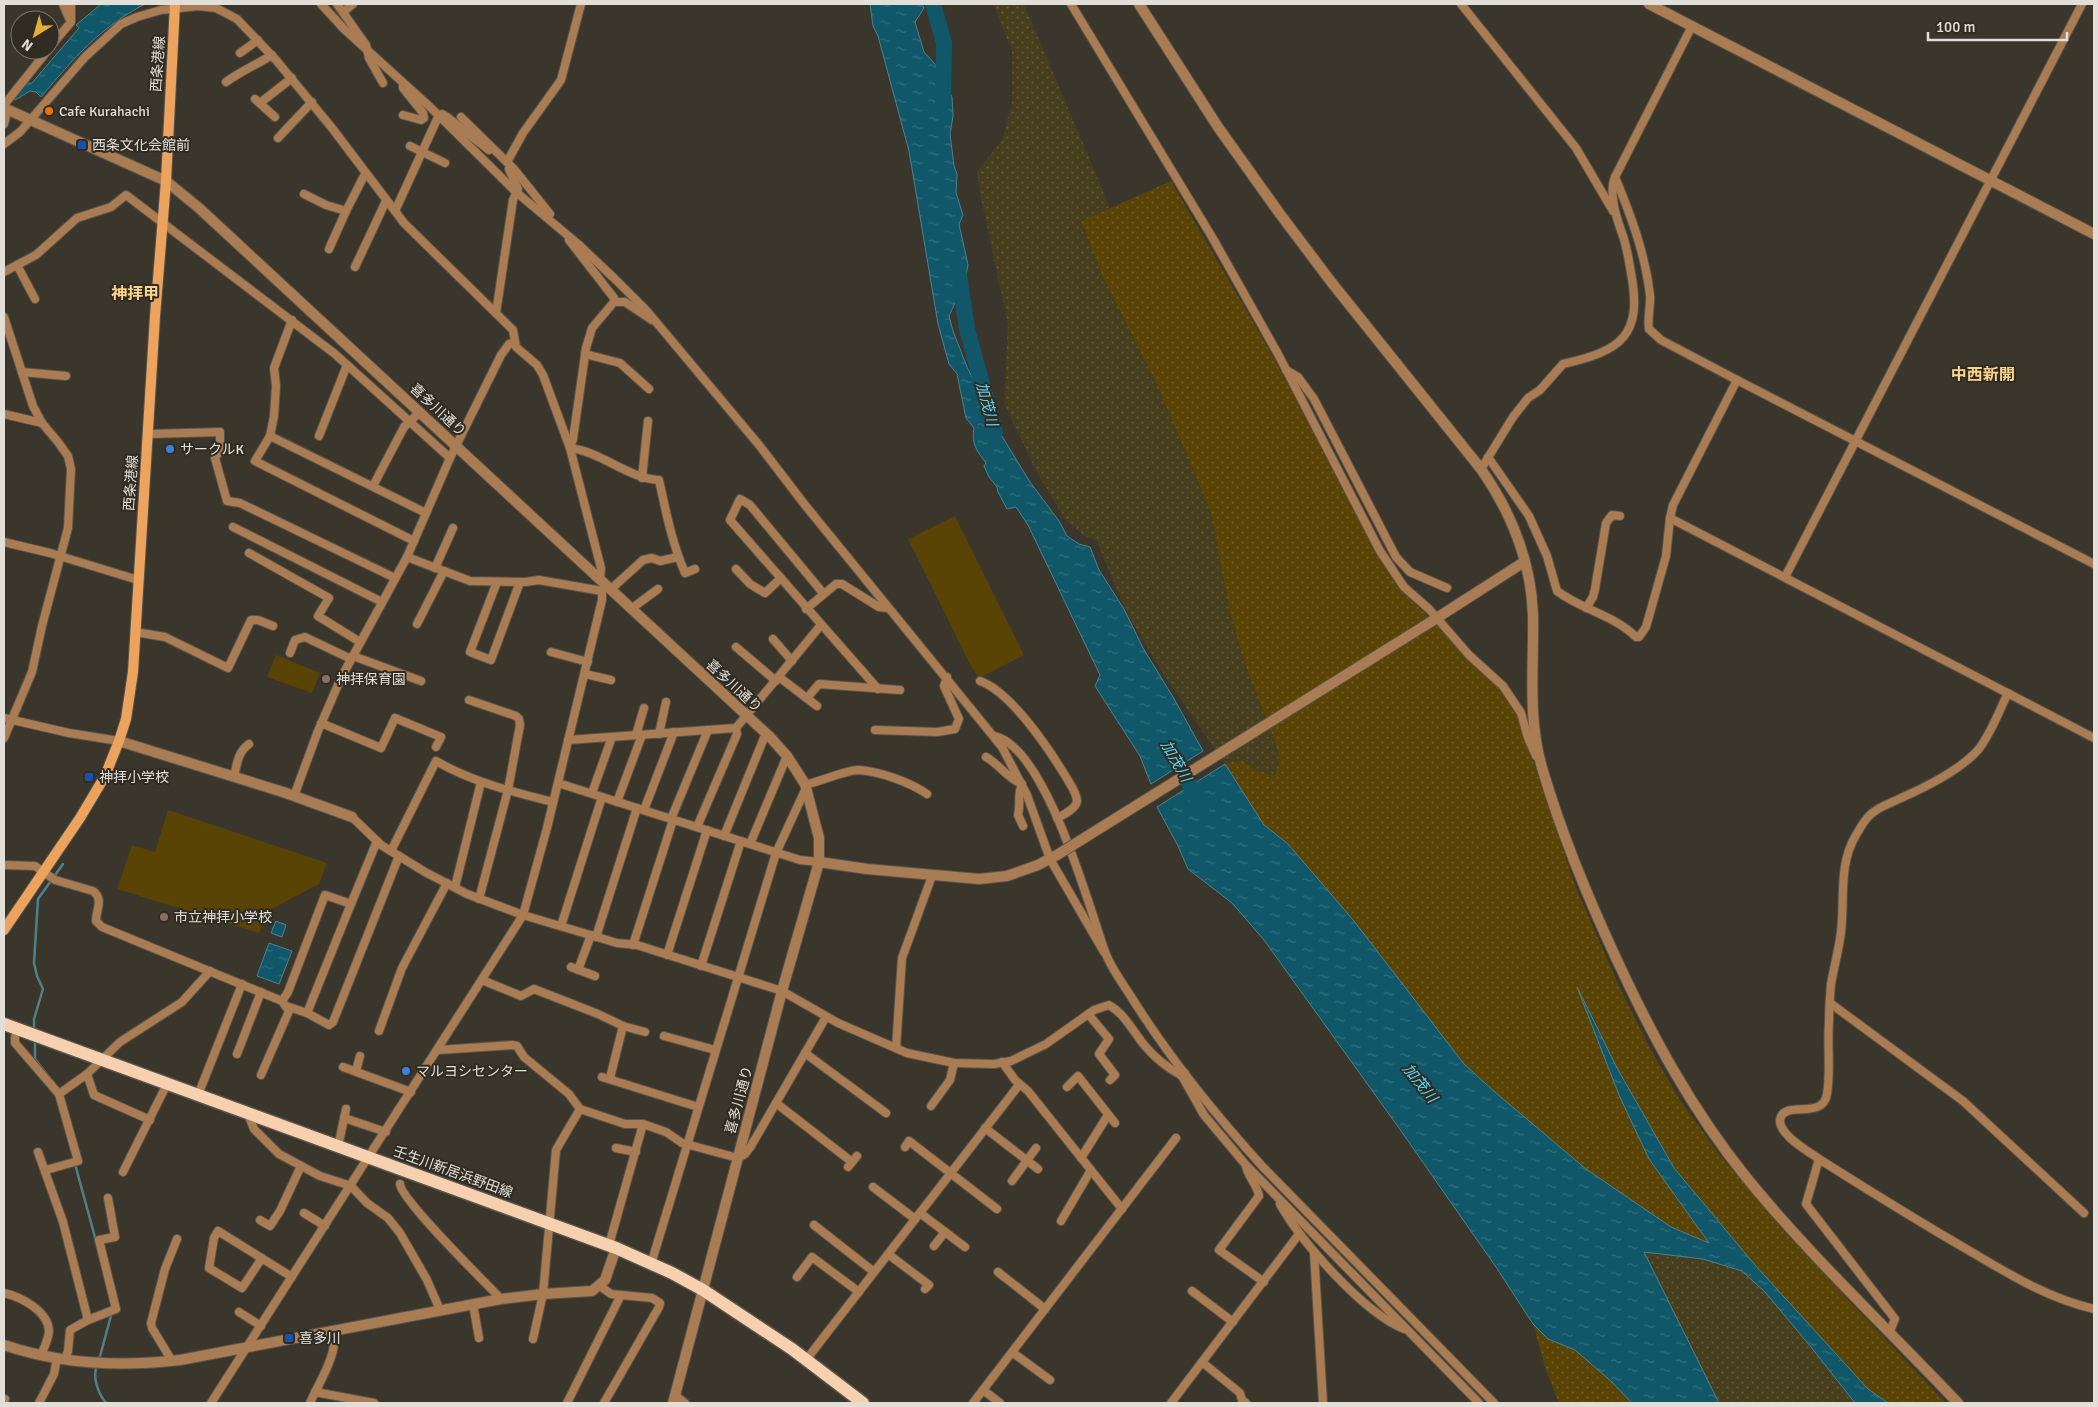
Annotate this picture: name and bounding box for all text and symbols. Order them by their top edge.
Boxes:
north arrow [10,10,60,60]
scale bar [1928,10,2067,42]
text: 100 m [1936,18,1976,36]
text: N [18,35,36,55]
street label: 西条港線 [148,35,168,93]
place label: Cafe Kurahachi [59,103,150,120]
marker: Cafe Kurahachi [43,105,55,117]
place label: 西条文化会館前 [92,137,190,154]
marker: 西条文化会館前 [76,139,88,151]
district label: 神拝甲 [111,284,159,304]
district label: 中西新開 [1951,365,2015,385]
street label: 喜多川通り [407,380,469,440]
water label: 加茂川 [972,380,1002,430]
place label: サークルK [180,441,245,458]
marker: サークルK [164,443,176,455]
street label: 西条港線 [121,454,141,512]
street label: 喜多川通り [703,656,765,716]
place label: 神拝保育園 [336,671,406,688]
marker: 神拝保育園 [320,673,332,685]
water label: 加茂川 [1157,737,1196,787]
place label: 神拝小学校 [99,769,169,786]
marker: 神拝小学校 [83,771,95,783]
place label: 市立神拝小学校 [174,909,272,926]
marker: 市立神拝小学校 [158,911,170,923]
water label: 加茂川 [1399,1060,1442,1108]
place label: マルヨシセンター [416,1063,528,1080]
street label: 喜多川通り [722,1064,756,1136]
marker: マルヨシセンター [400,1065,412,1077]
street label: 壬生川新居浜野田線 [391,1142,515,1202]
place label: 喜多川 [299,1330,341,1347]
marker: 喜多川 [283,1332,295,1344]

